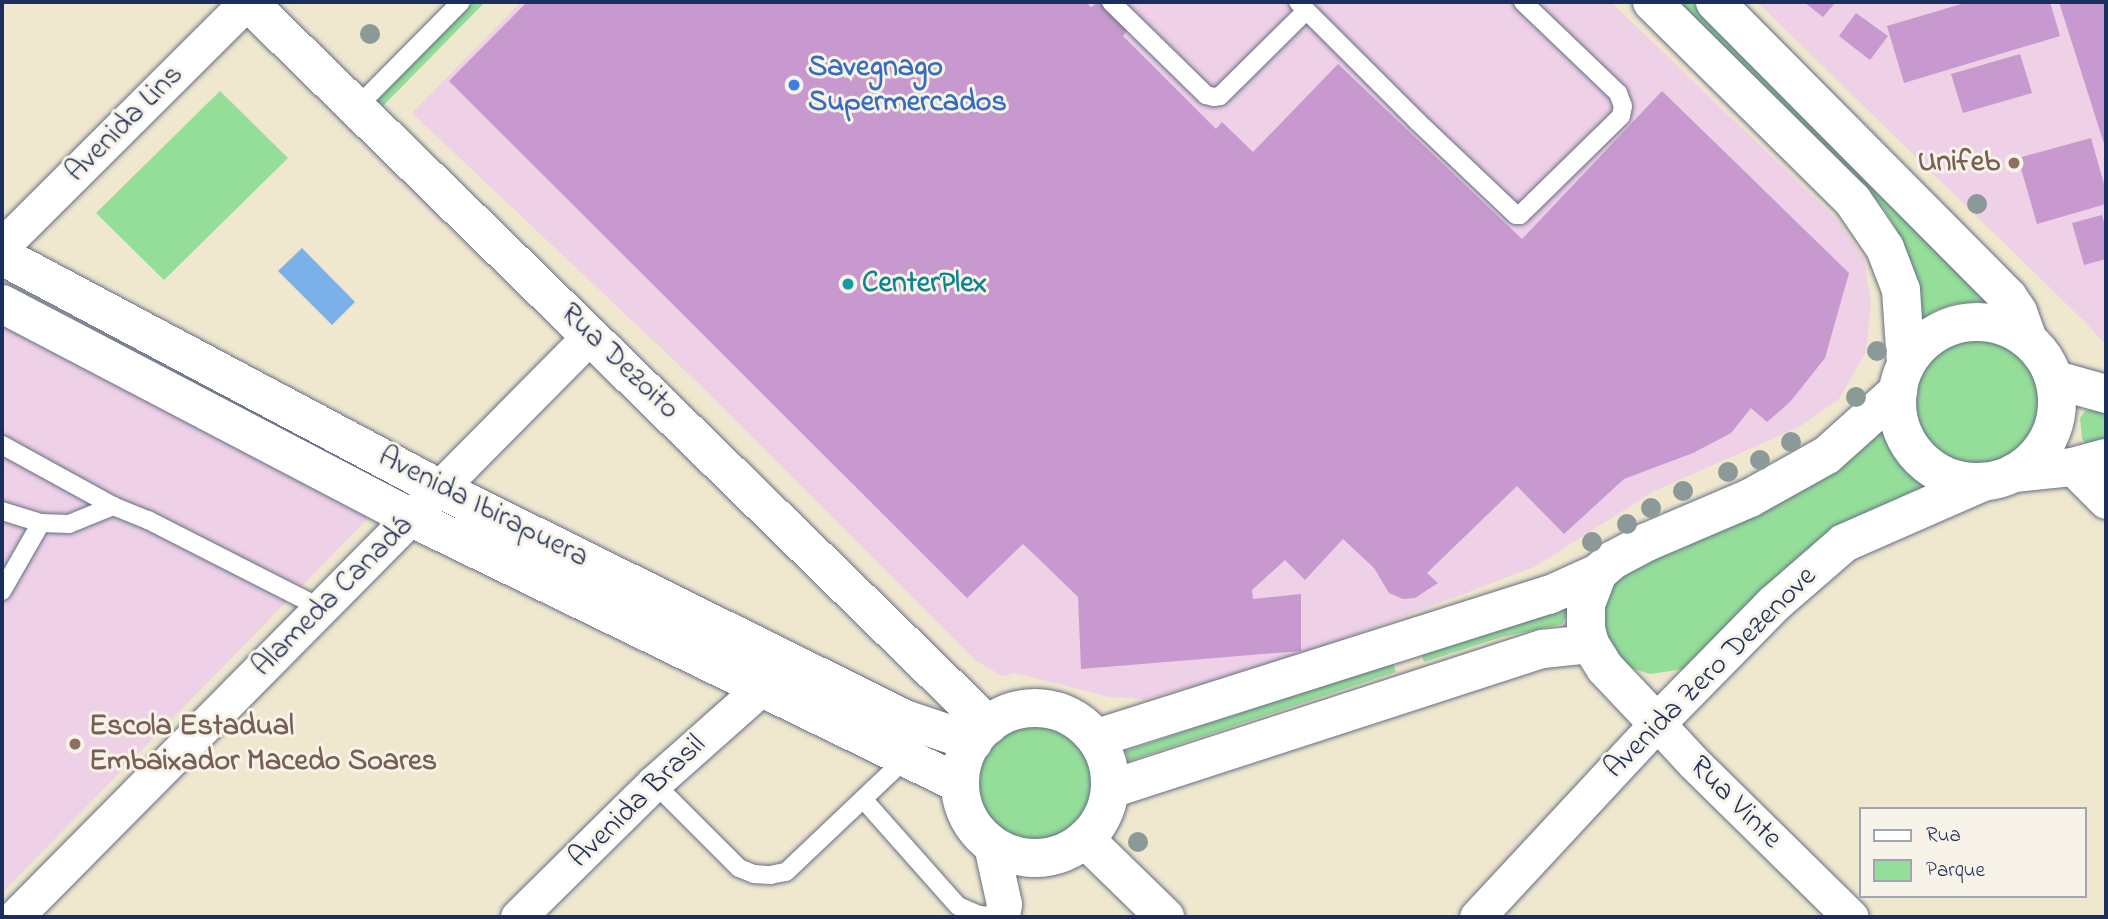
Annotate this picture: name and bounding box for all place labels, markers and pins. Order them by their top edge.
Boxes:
place label: Savegnago Supermercados [808,50,1007,120]
marker: Savegnago Supermercados [786,77,802,93]
place label: Unifeb [1918,145,2000,181]
marker: Unifeb [2006,155,2022,171]
place label: CenterPlex [862,266,987,302]
marker: CenterPlex [840,276,856,292]
place label: Escola Estadual Embaixador Macedo Soares [89,709,437,780]
marker: Escola Estadual Embaixador Macedo Soares [67,736,83,752]

